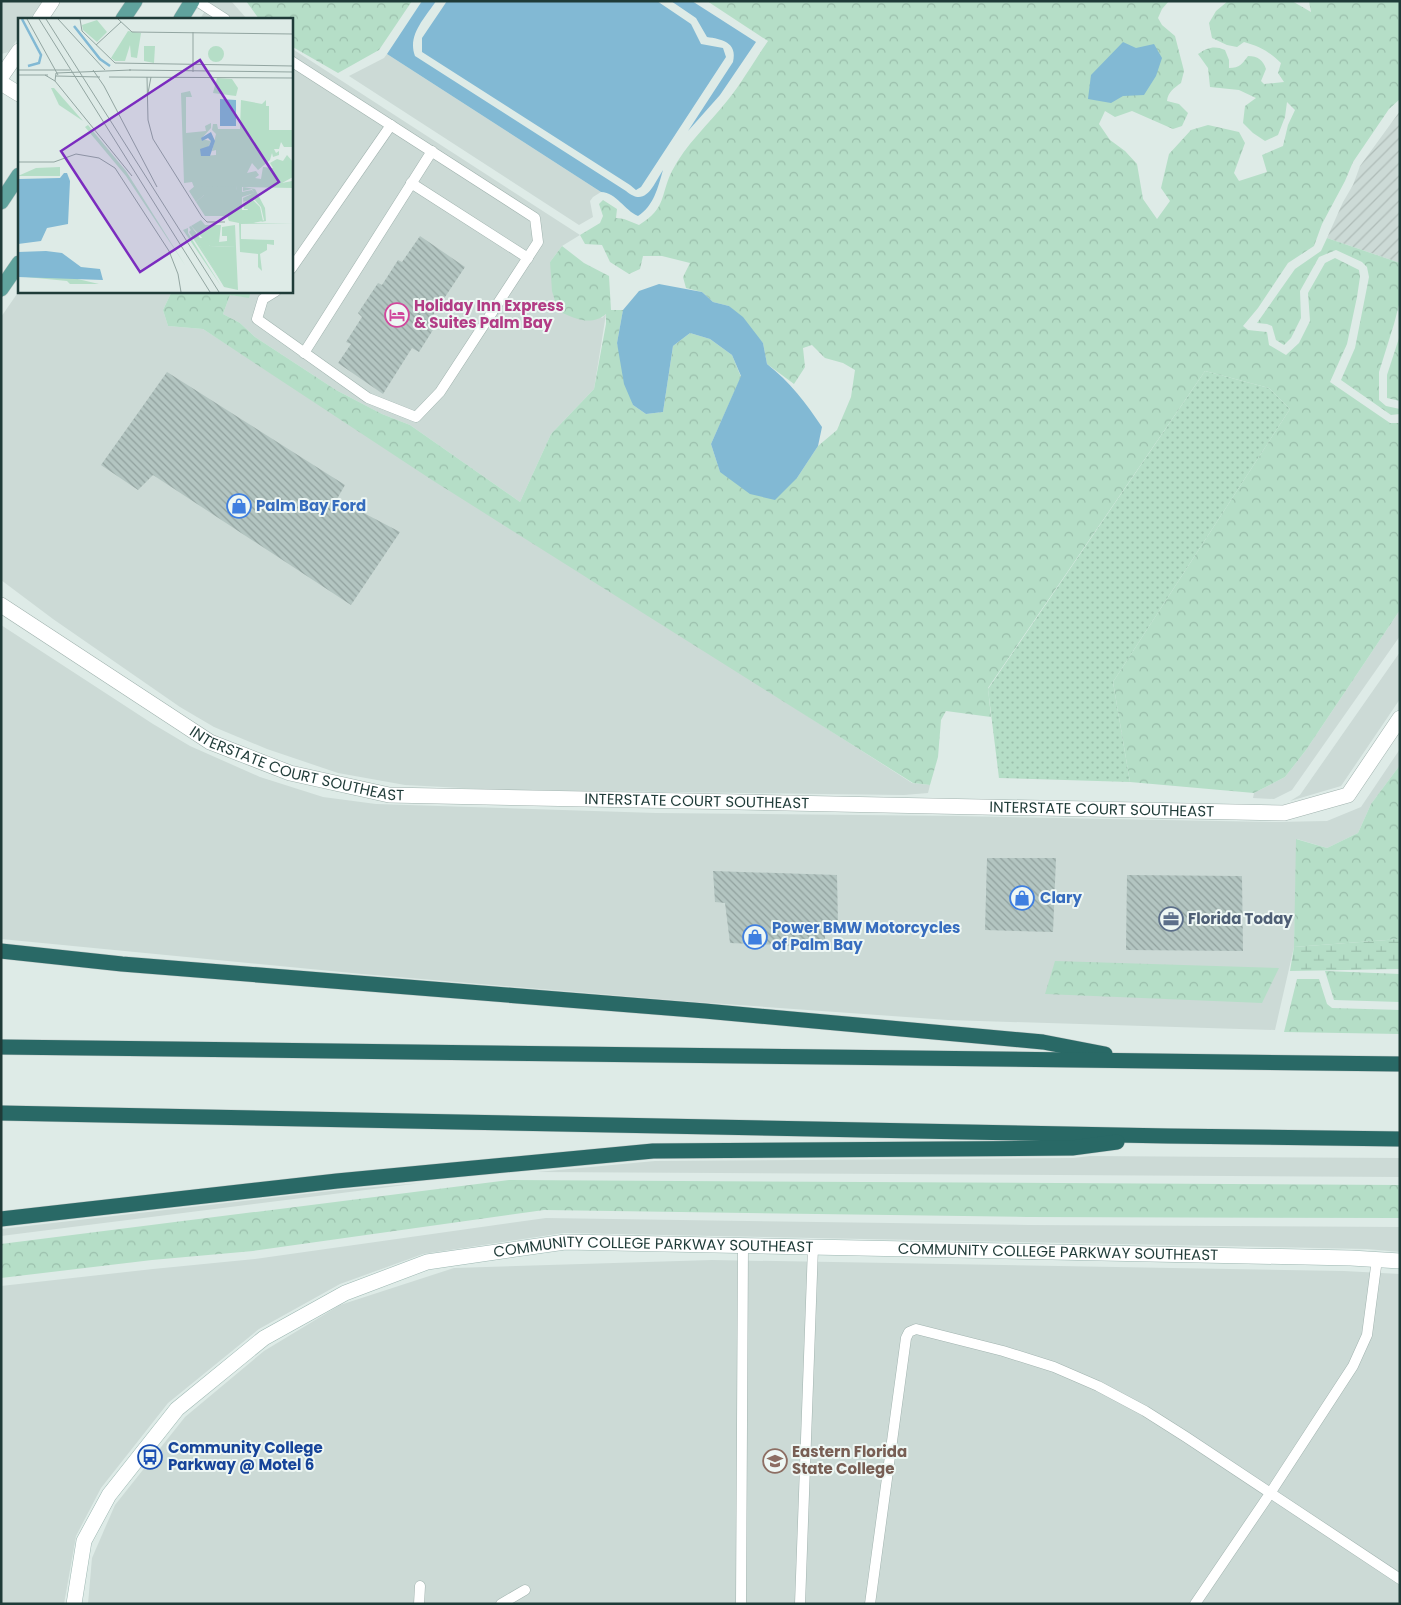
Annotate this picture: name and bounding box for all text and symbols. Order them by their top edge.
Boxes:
inset map [18,18,292,292]
place label: Holiday Inn Express & Suites Palm Bay [414,295,564,333]
hotel icon: Holiday Inn Express & Suites Palm Bay [384,302,410,328]
shop icon: Palm Bay Ford [226,493,252,519]
place label: Palm Bay Ford [256,495,366,516]
street label: INTERSTATE COURT SOUTHEAST [186,721,405,805]
street label: INTERSTATE COURT SOUTHEAST [584,788,809,813]
street label: INTERSTATE COURT SOUTHEAST [989,796,1214,822]
shop icon: Clary [1009,885,1035,911]
place label: Clary [1040,887,1082,908]
office icon: Florida Today [1158,906,1184,932]
place label: Florida Today [1188,908,1293,929]
place label: Power BMW Motorcycles of Palm Bay [772,917,960,955]
shop icon: Power BMW Motorcycles of Palm Bay [742,924,768,950]
street label: COMMUNITY COLLEGE PARKWAY SOUTHEAST [492,1231,814,1262]
street label: COMMUNITY COLLEGE PARKWAY SOUTHEAST [898,1238,1218,1265]
place label: Community College Parkway @ Motel 6 [168,1437,323,1475]
place label: Eastern Florida State College [792,1441,907,1479]
bus stop icon: Community College Parkway @ Motel 6 [137,1444,163,1470]
school or university icon: Eastern Florida State College [762,1448,788,1474]

